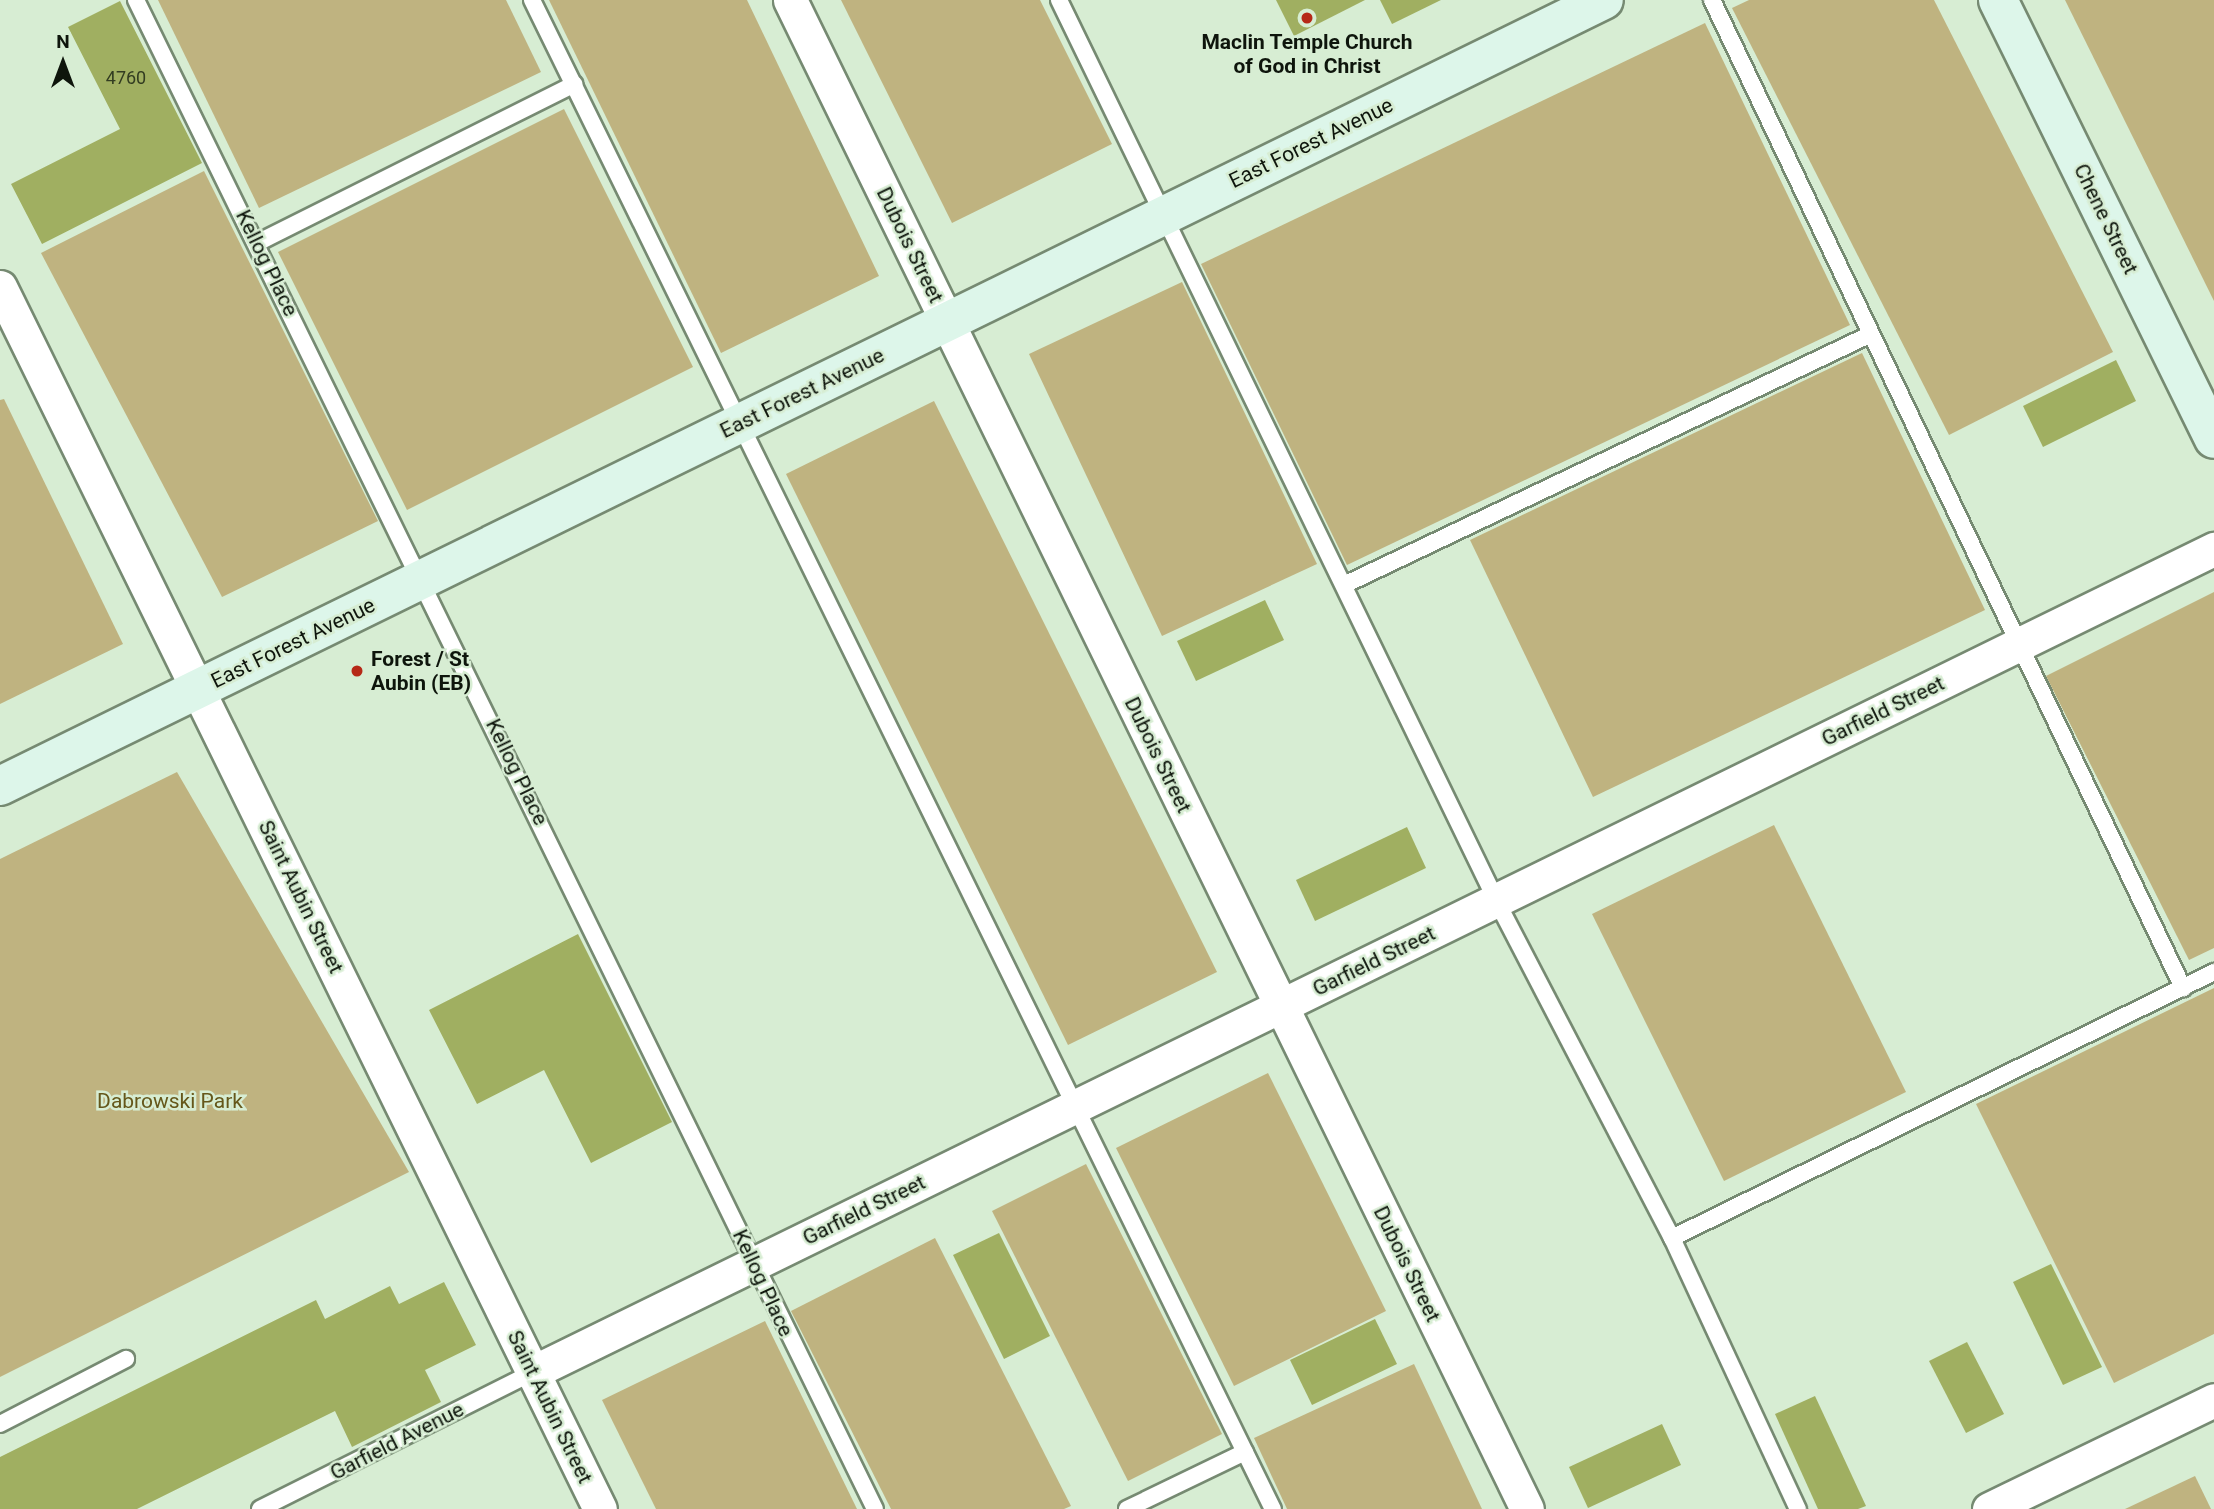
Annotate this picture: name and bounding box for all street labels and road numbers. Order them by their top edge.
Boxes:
street label: East Forest Avenue [1225,92,1397,194]
street label: Chene Street [2068,160,2144,278]
street label: Dubois Street [871,183,949,307]
street label: Kellog Place [230,206,304,320]
street label: East Forest Avenue [716,342,888,444]
street label: East Forest Avenue [207,592,379,694]
street label: Garfield Street [1818,670,1948,752]
street label: Dubois Street [1119,693,1197,817]
street label: Kellog Place [480,715,554,829]
street label: Saint Aubin Street [253,816,349,978]
street label: Garfield Street [1309,920,1439,1002]
street label: Garfield Street [799,1169,929,1251]
street label: Dubois Street [1368,1202,1446,1326]
street label: Kellog Place [727,1225,799,1341]
street label: Saint Aubin Street [502,1326,598,1488]
street label: Garfield Avenue [326,1397,468,1485]

